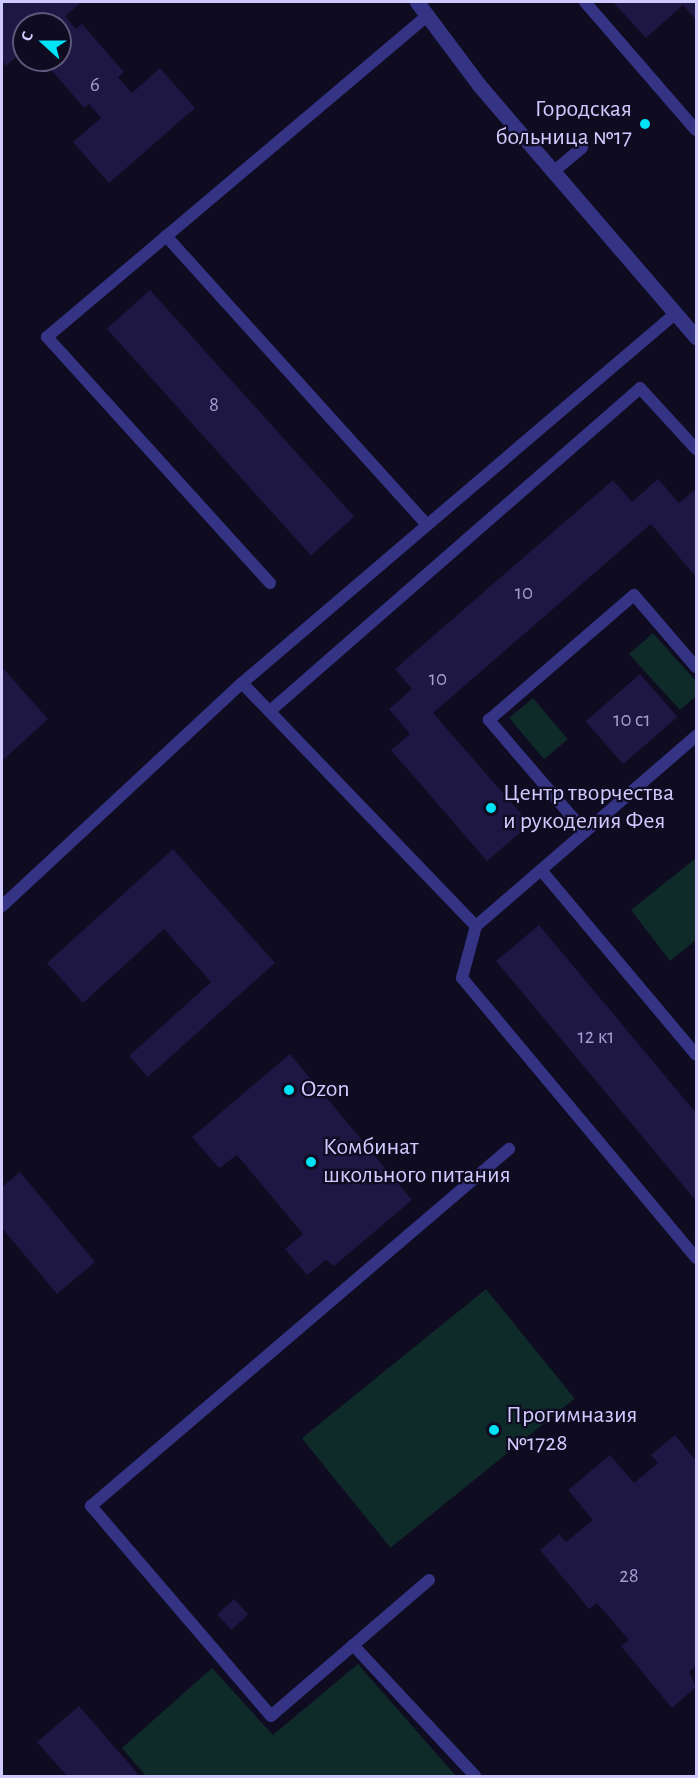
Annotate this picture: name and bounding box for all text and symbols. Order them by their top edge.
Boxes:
north arrow [12,12,72,72]
text: С [18,29,36,43]
house number: 6 [90,72,100,98]
place label: Городская больница №17 [495,96,632,152]
marker: Городская больница №17 [636,115,654,133]
house number: 8 [209,392,219,418]
house number: 10 [515,580,533,606]
house number: 10 [429,666,447,692]
house number: 10 с1 [613,707,651,733]
place label: Центр творчества и рукоделия Фея [503,780,674,836]
marker: Центр творчества и рукоделия Фея [484,801,498,815]
house number: 12 к1 [577,1024,615,1050]
place label: Ozon [301,1076,350,1104]
marker: Ozon [282,1083,296,1097]
place label: Комбинат школьного питания [323,1134,511,1190]
marker: Комбинат школьного питания [304,1155,318,1169]
place label: Прогимназия №1728 [506,1402,638,1458]
marker: Прогимназия №1728 [487,1423,501,1437]
house number: 28 [619,1563,639,1589]

